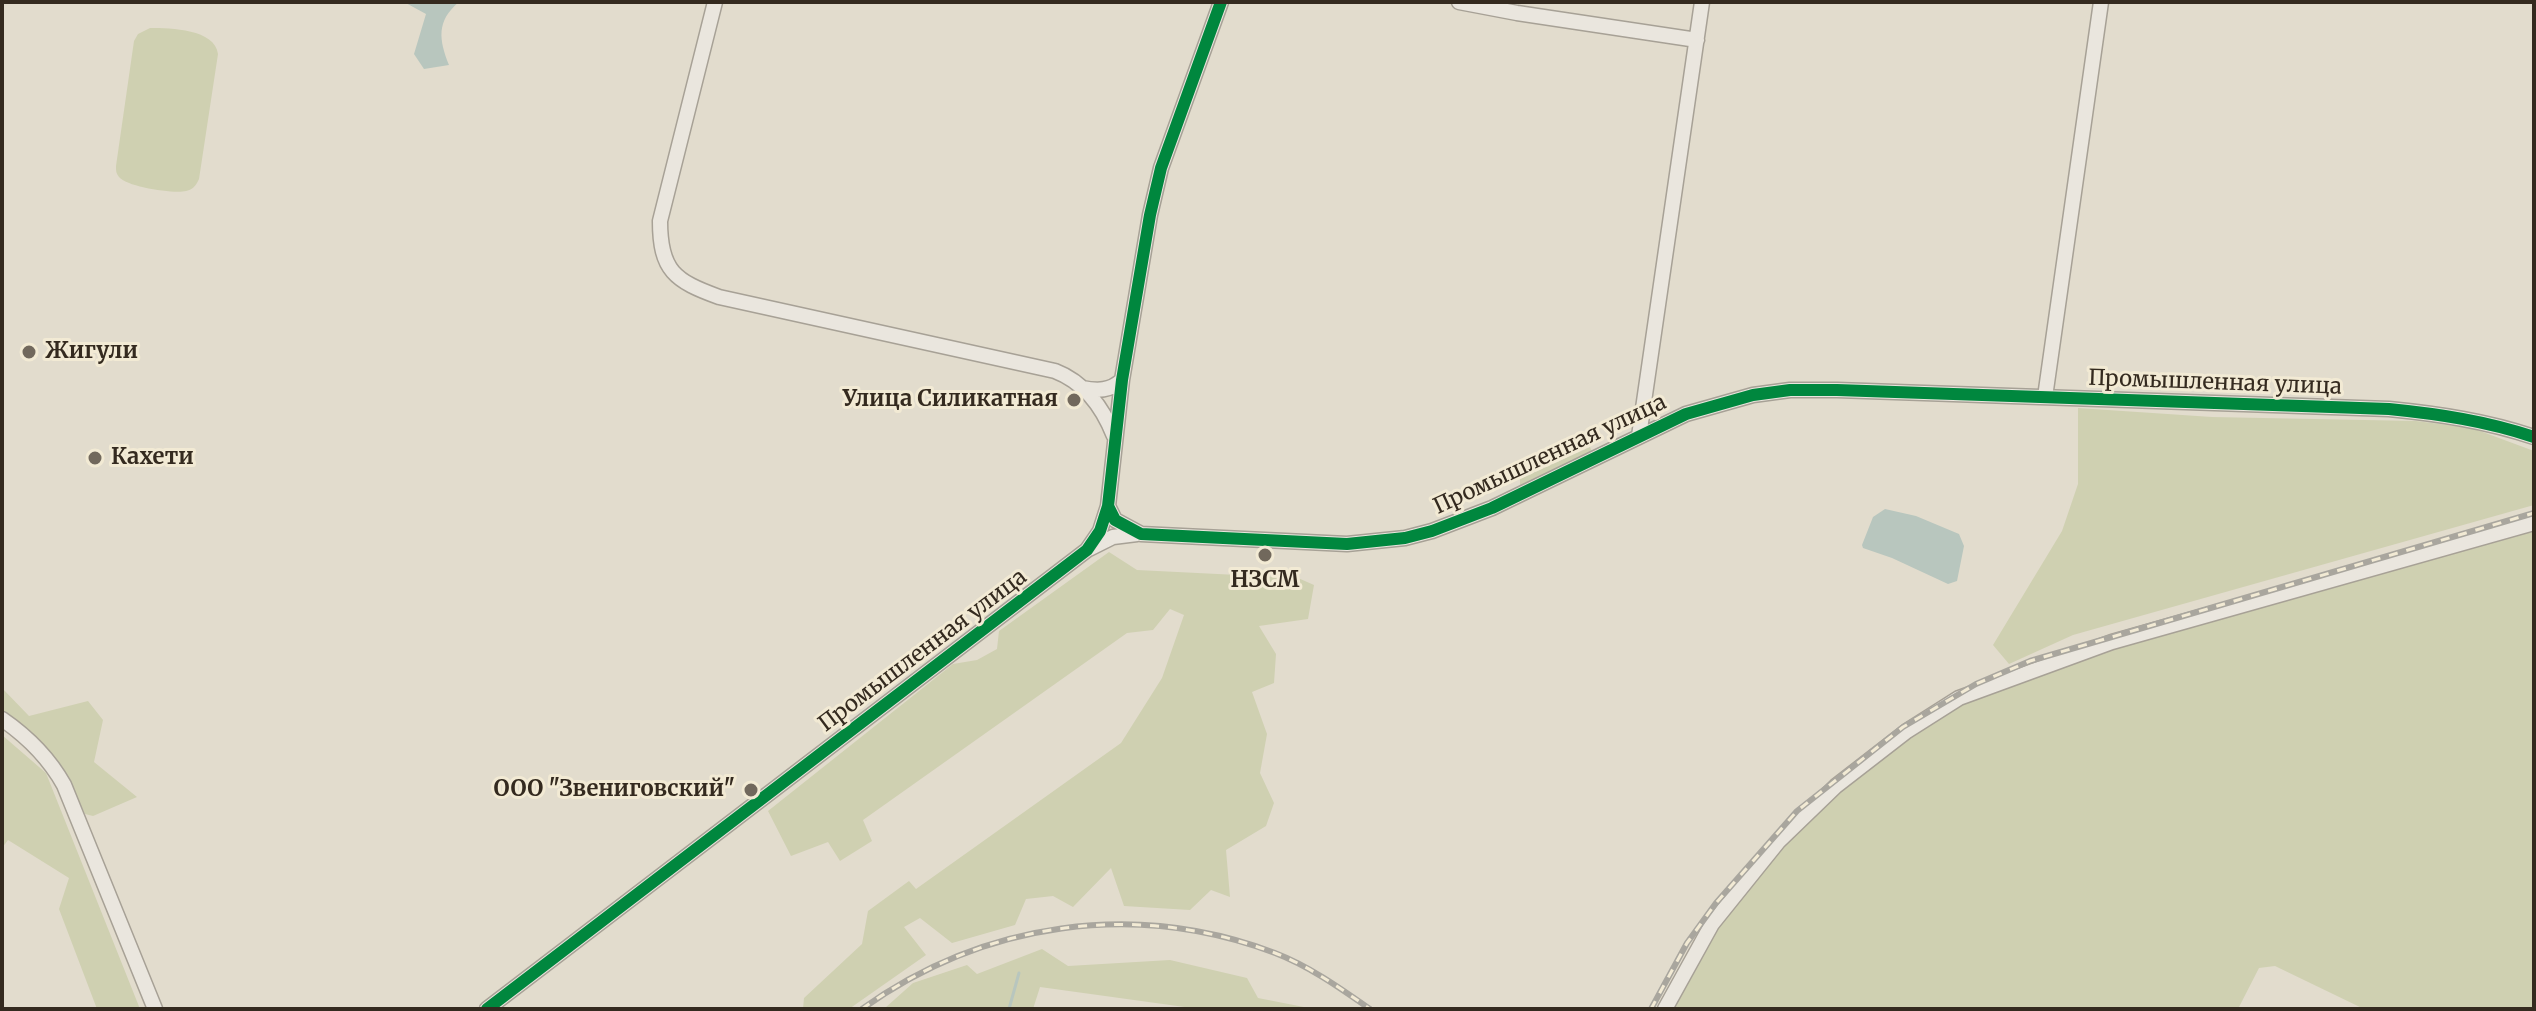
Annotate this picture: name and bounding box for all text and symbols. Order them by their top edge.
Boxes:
place label: Жигули [45,339,138,365]
marker: Жигули [20,343,38,361]
street label: Промышленная улица [2088,365,2342,401]
place label: Улица Силикатная [843,387,1058,413]
street label: Промышленная улица [1429,389,1671,521]
marker: Улица Силикатная [1065,391,1083,409]
place label: Кахети [111,445,194,471]
marker: Кахети [86,449,104,467]
marker: НЗСМ [1256,546,1274,564]
street label: Промышленная улица [814,564,1032,738]
place label: НЗСМ [1231,568,1299,594]
place label: ООО "Звениговский" [494,777,735,803]
marker: ООО "Звениговский" [742,781,760,799]

